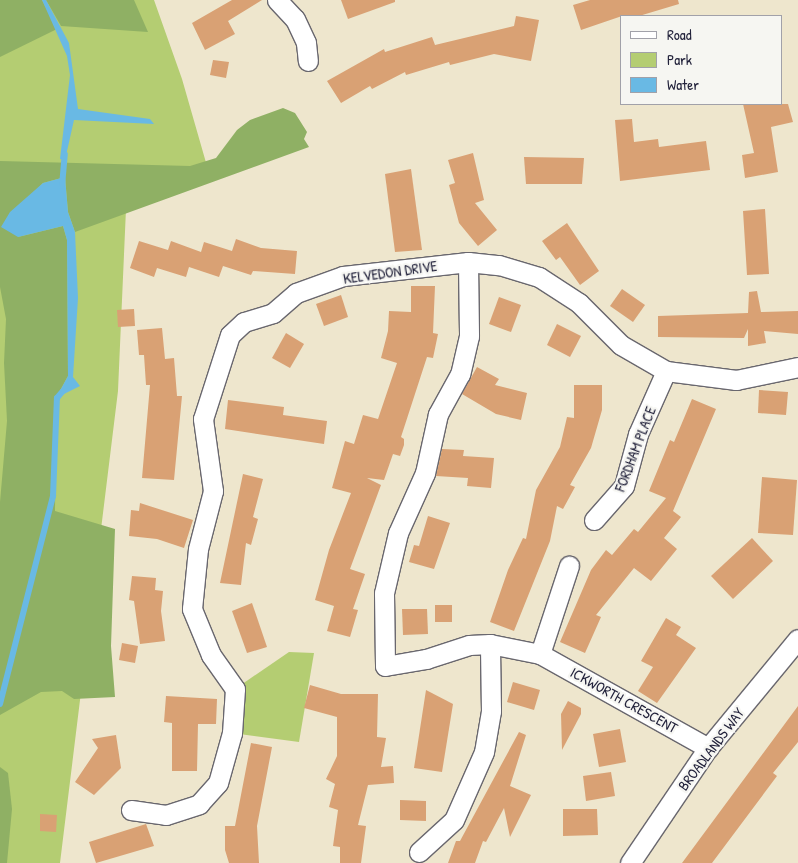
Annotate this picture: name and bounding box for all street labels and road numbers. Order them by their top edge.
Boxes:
street label: KELVEDON DRIVE [342,257,438,287]
street label: FORDHAM PLACE [611,404,659,494]
street label: ICKWORTH CRESCENT [567,663,681,737]
street label: BROADLANDS WAY [674,704,748,794]

